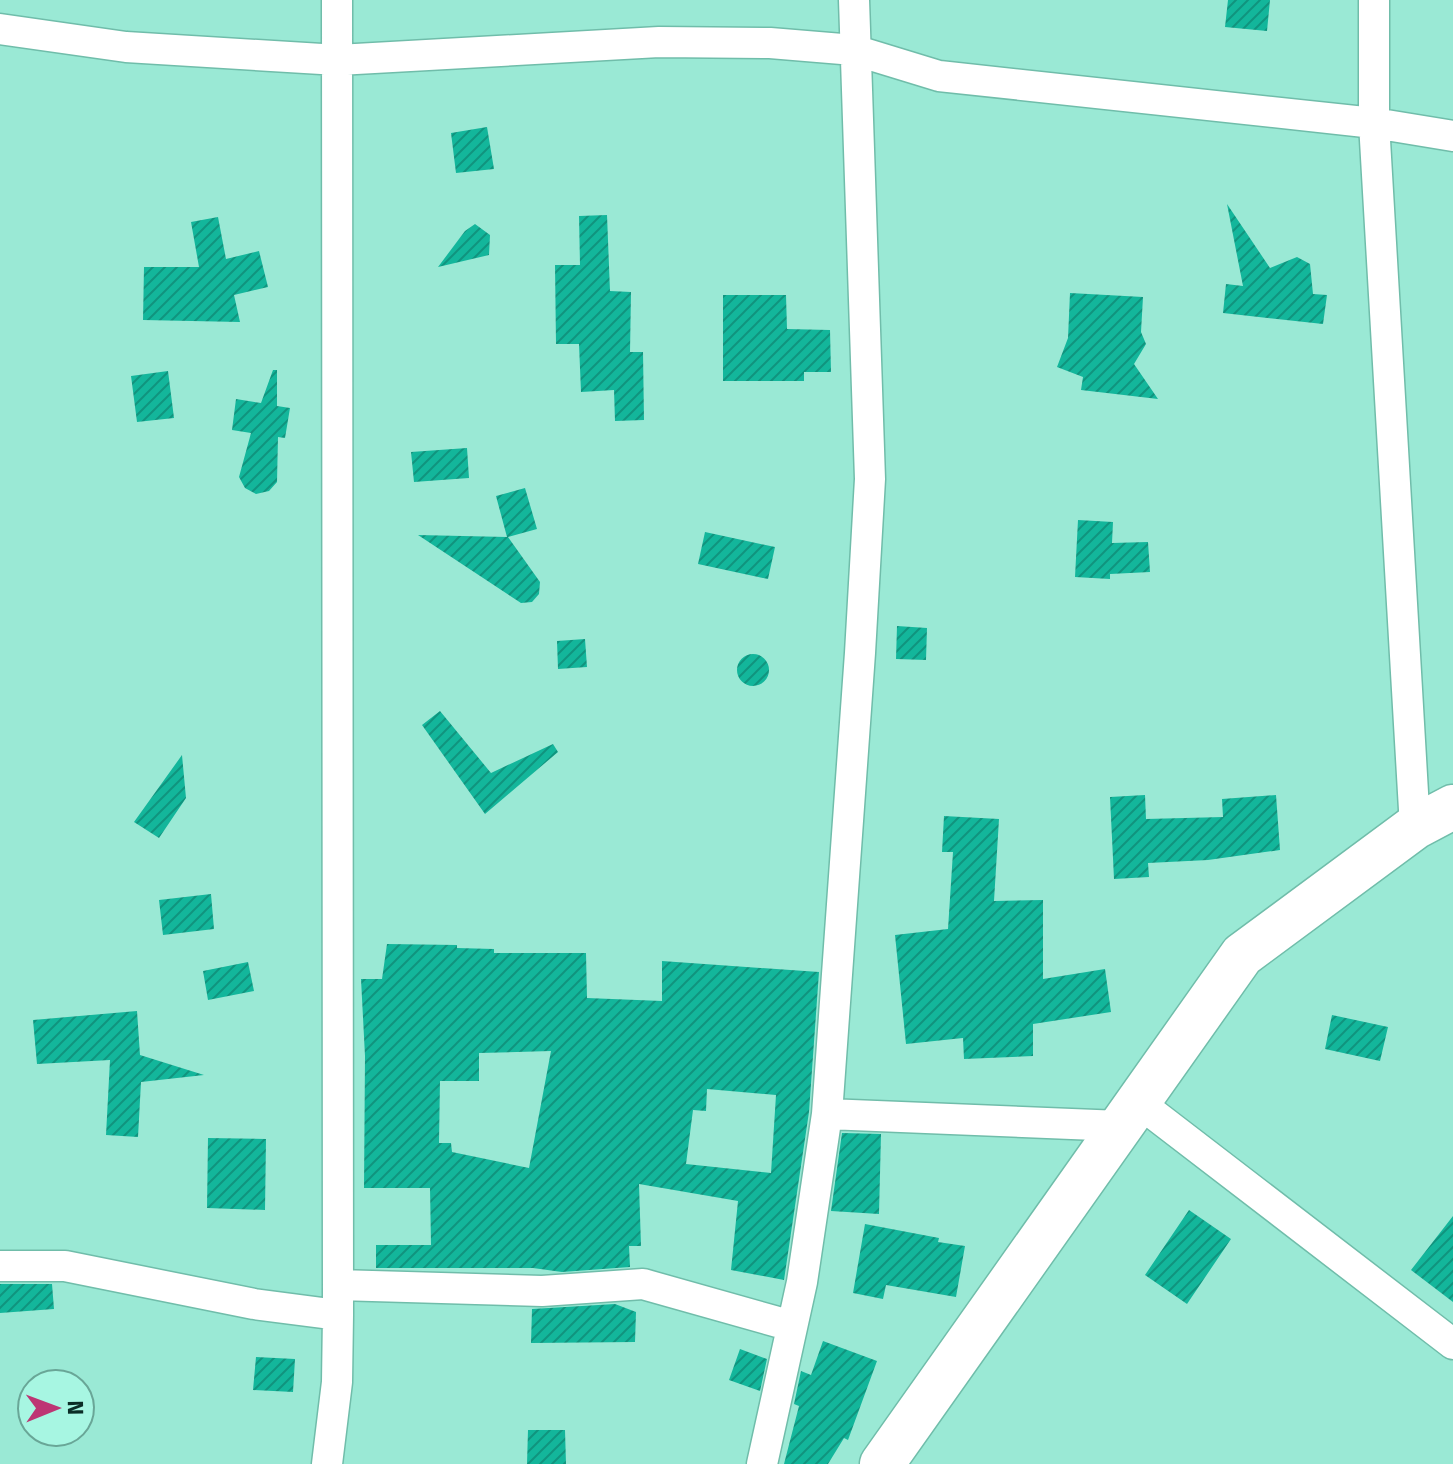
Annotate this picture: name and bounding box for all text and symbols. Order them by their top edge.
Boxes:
north arrow [16,1368,96,1448]
text: N [62,1400,89,1415]

